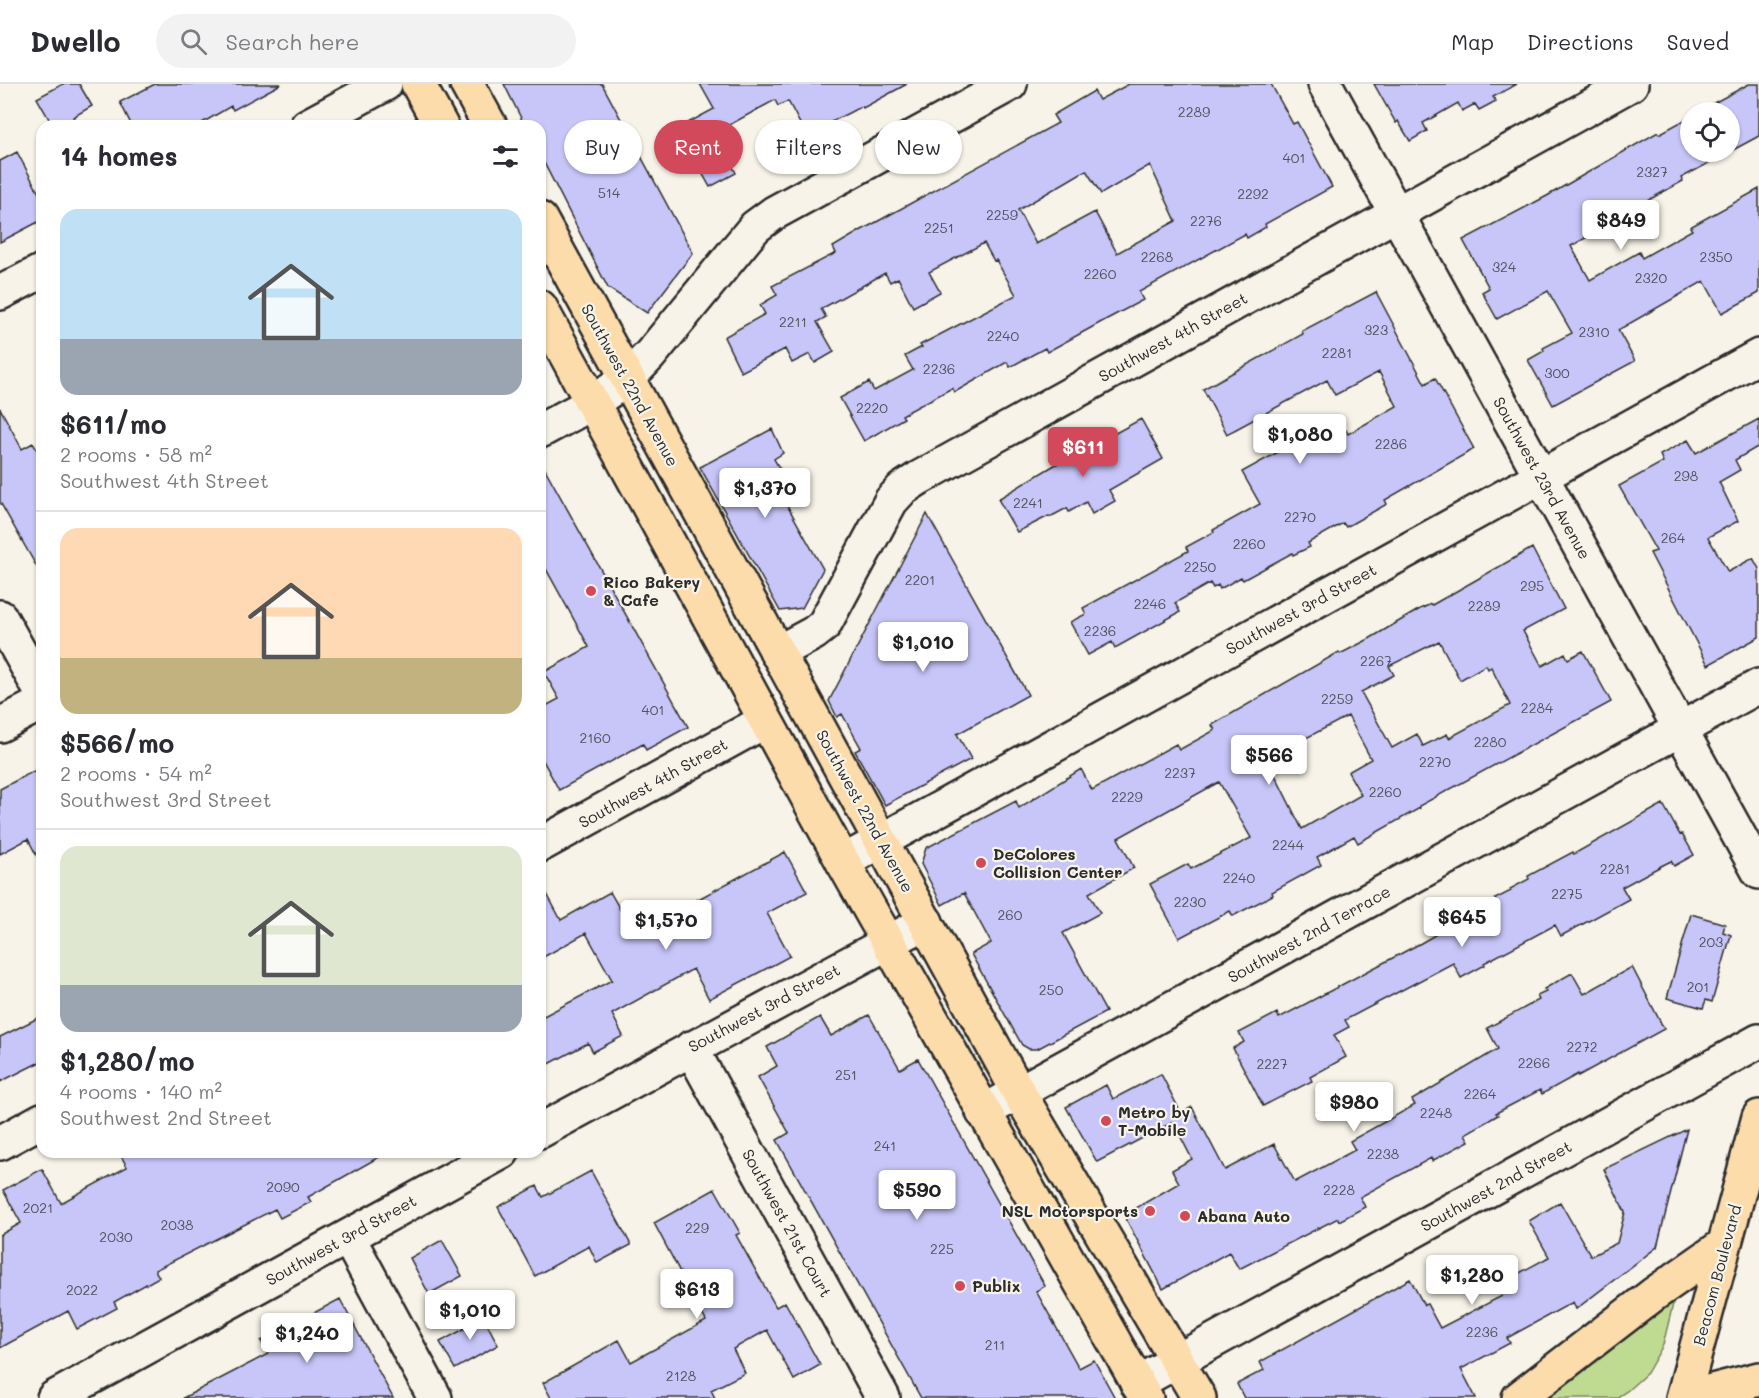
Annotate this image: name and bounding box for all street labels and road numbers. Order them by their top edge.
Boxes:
street label: Southwest 4th Street [1095,287,1251,386]
street label: Southwest 22nd Avenue [577,300,684,470]
street label: Southwest 23rd Avenue [1489,393,1596,563]
street label: Southwest 3rd Street [1222,558,1380,659]
street label: Southwest 22nd Avenue [812,726,919,896]
street label: Southwest 4th Street [575,733,731,832]
street label: Southwest 2nd Terrace [1224,880,1394,987]
street label: Southwest 3rd Street [684,959,843,1057]
street label: Southwest 2nd Street [1417,1135,1575,1236]
street label: Southwest 21st Court [738,1145,837,1301]
street label: Southwest 3rd Street [262,1189,420,1290]
street label: Beacom Boulevard [1688,1202,1745,1348]

